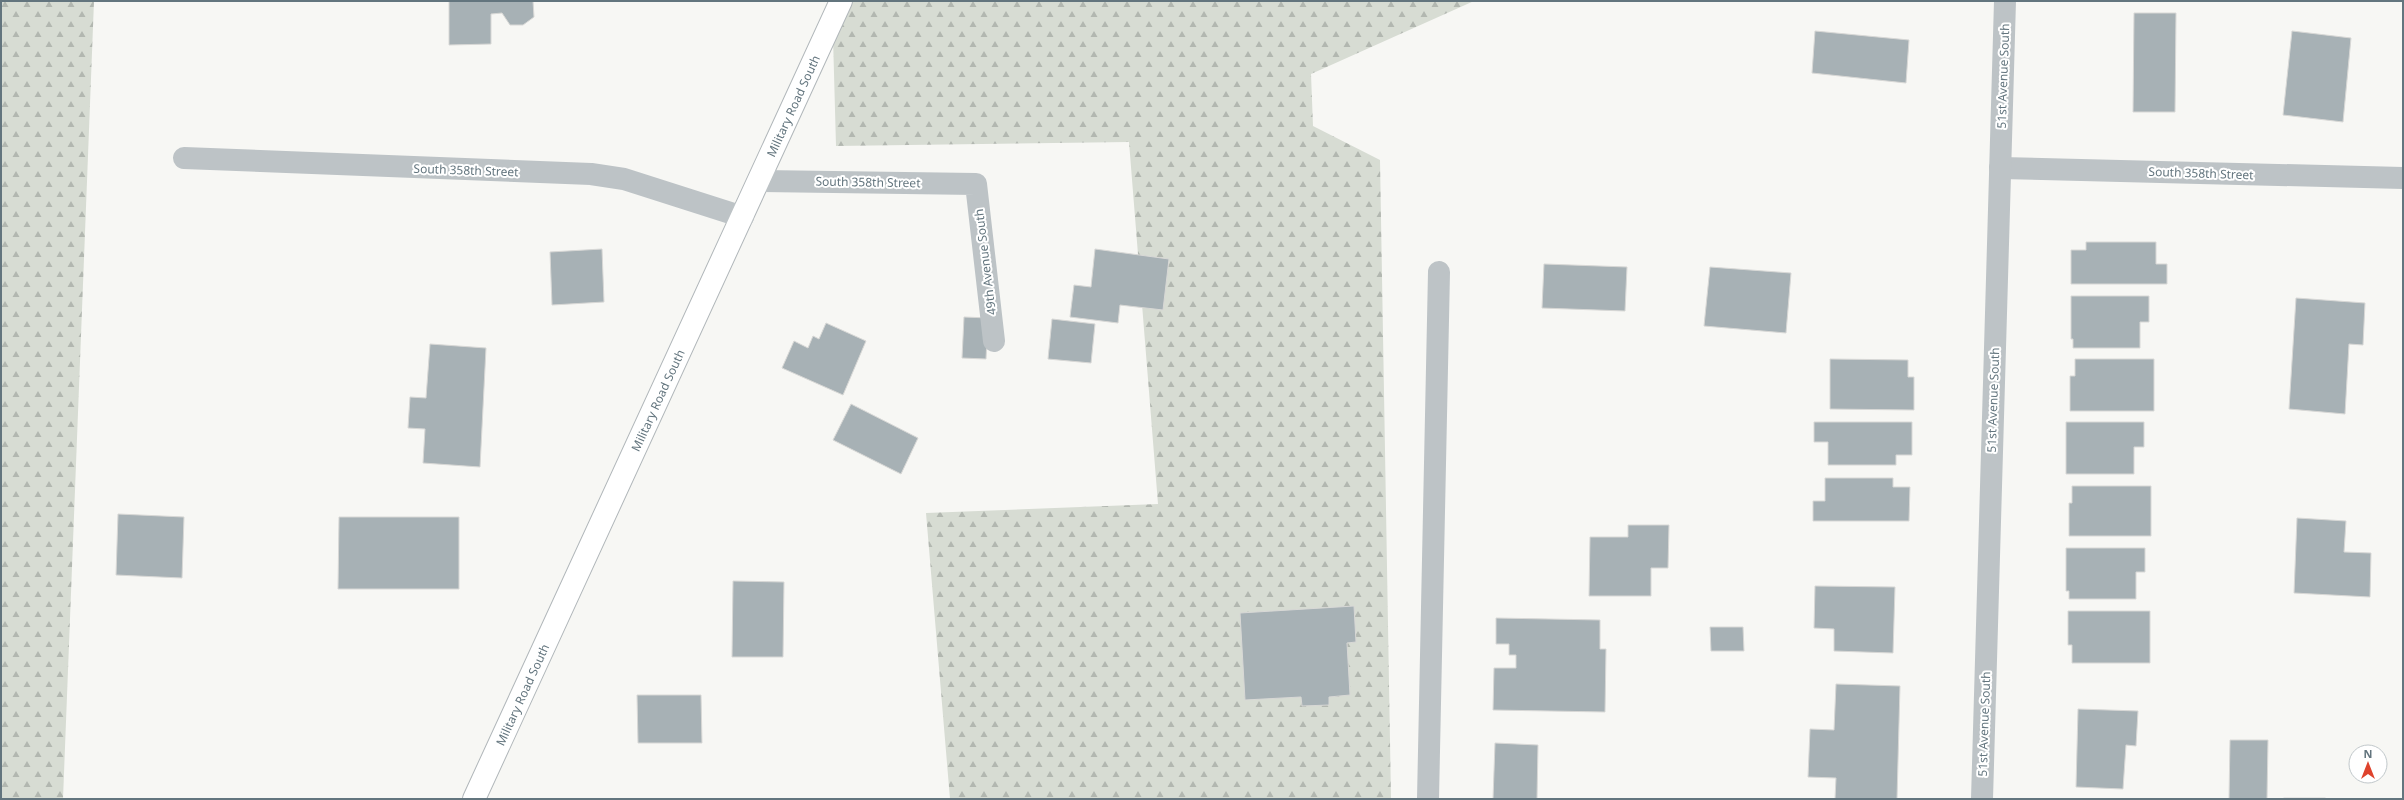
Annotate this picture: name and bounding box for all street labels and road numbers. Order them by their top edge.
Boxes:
street label: 51st Avenue South [1993,23,2013,129]
street label: Military Road South [762,52,824,160]
street label: South 358th Street [413,160,519,180]
street label: South 358th Street [2148,163,2254,183]
street label: South 358th Street [815,173,921,191]
street label: 49th Avenue South [970,208,1000,316]
street label: Military Road South [627,346,688,454]
street label: 51st Avenue South [1983,347,2003,453]
street label: Military Road South [491,641,553,748]
street label: 51st Avenue South [1974,671,1994,777]

